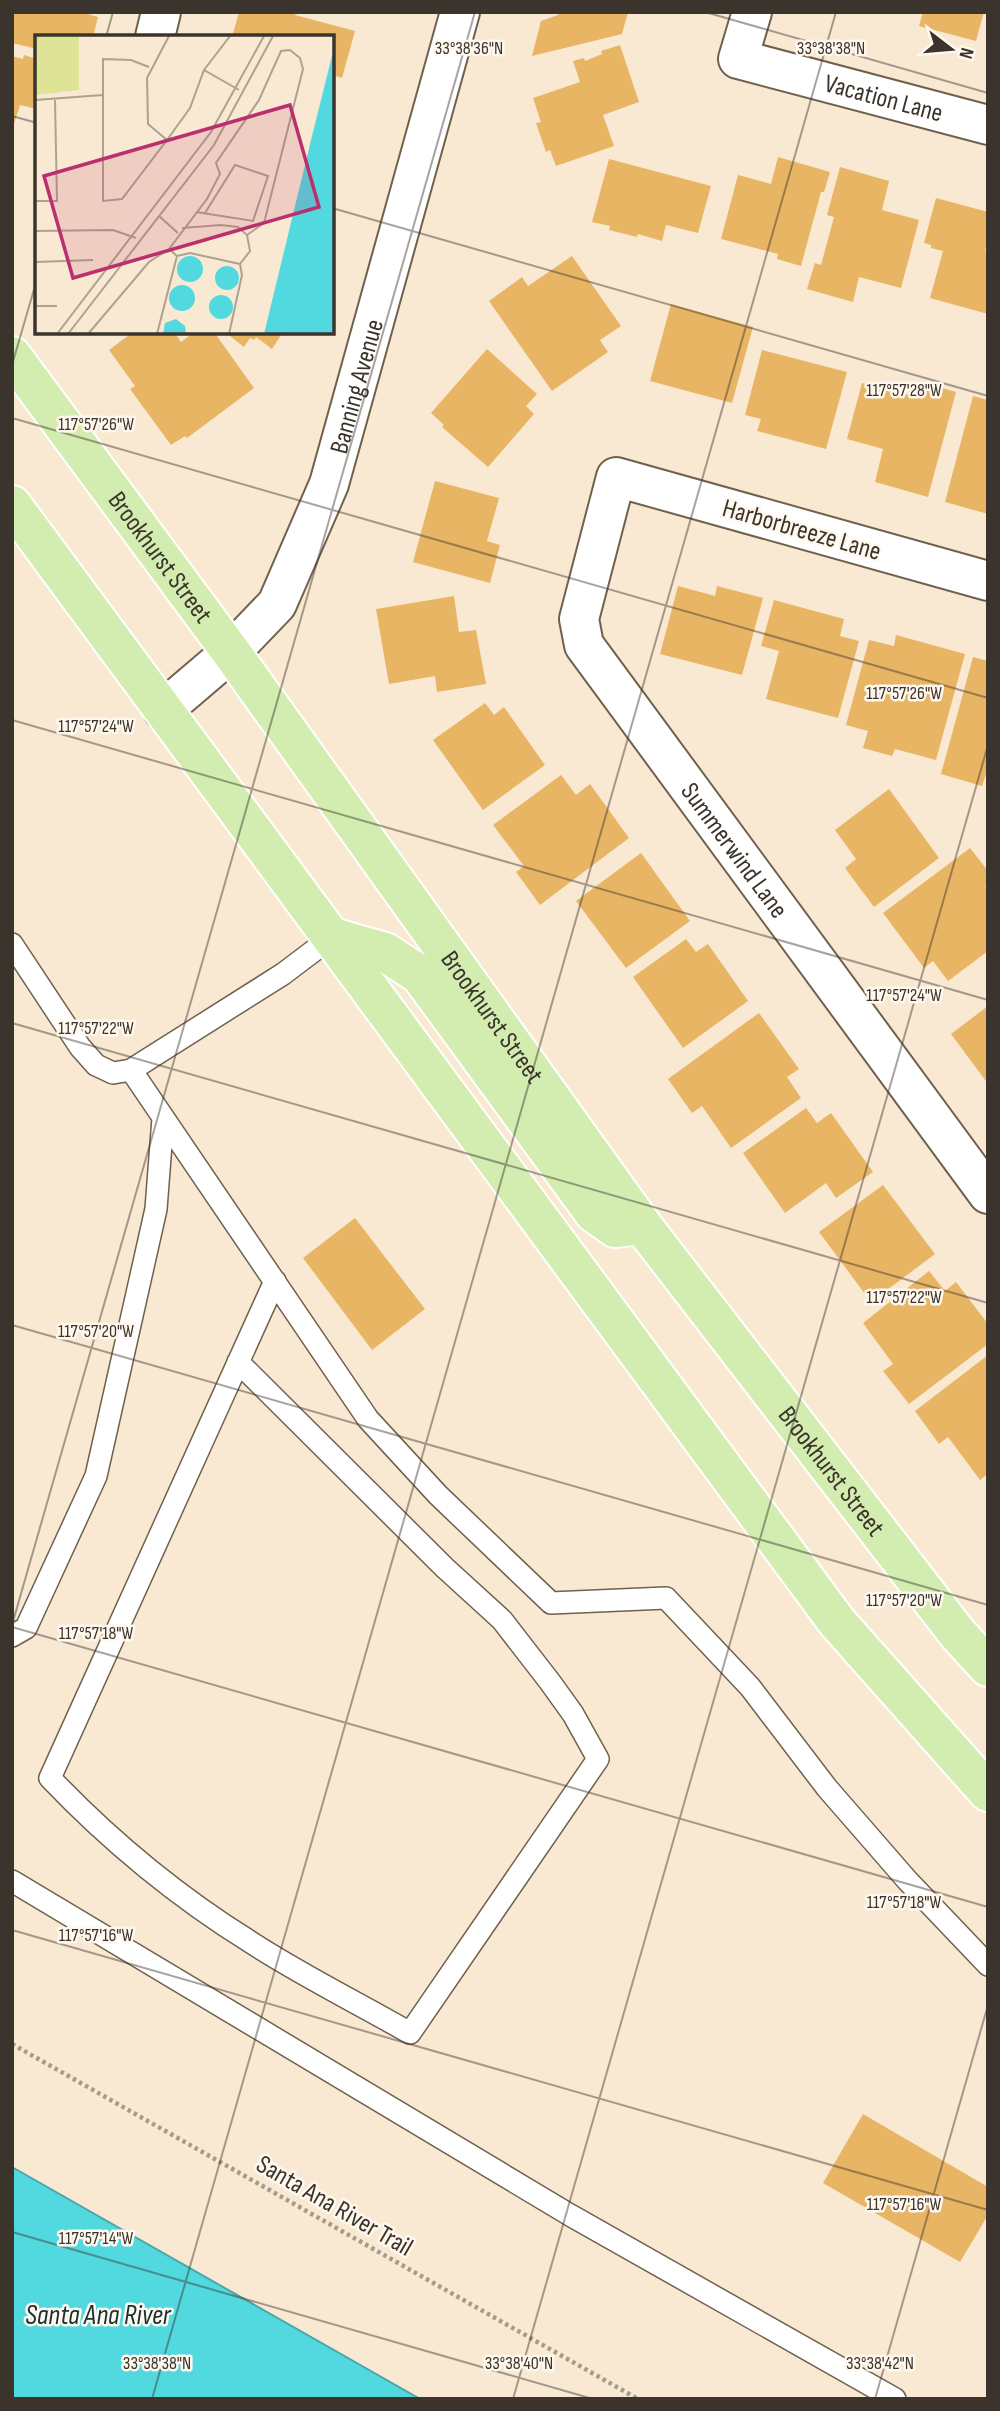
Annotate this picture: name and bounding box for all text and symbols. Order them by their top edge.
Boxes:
north arrow [916,14,986,84]
inset map [35,35,334,334]
text: 33°38'36"N [435,38,503,59]
text: 33°38'38"N [797,38,865,59]
text: N [953,45,978,61]
street label: Vacation Lane [821,69,946,129]
street label: Banning Avenue [324,316,391,457]
text: 117°57'28"W [866,380,942,401]
text: 117°57'26"W [58,414,134,435]
street label: Brookhurst Street [101,486,218,630]
street label: Harborbreeze Lane [719,493,884,568]
text: 117°57'26"W [866,683,942,704]
text: 117°57'24"W [58,716,134,737]
street label: Summerwind Lane [674,777,794,925]
street label: Brookhurst Street [433,945,549,1090]
text: 117°57'24"W [866,985,942,1006]
text: 117°57'22"W [58,1018,134,1039]
text: 117°57'22"W [866,1287,942,1308]
text: 117°57'20"W [58,1321,134,1342]
street label: Brookhurst Street [771,1401,890,1543]
text: 117°57'20"W [866,1590,942,1611]
text: 117°57'18"W [59,1623,134,1644]
text: 117°57'18"W [867,1892,942,1913]
text: 117°57'16"W [59,1925,134,1946]
street label: Santa Ana River Trail [251,2149,418,2264]
text: 117°57'16"W [867,2194,942,2215]
text: 117°57'14"W [59,2228,133,2249]
water label: Santa Ana River [25,2299,172,2332]
text: 33°38'38"N [123,2353,191,2374]
text: 33°38'40"N [485,2353,553,2374]
text: 33°38'42"N [846,2353,914,2374]

